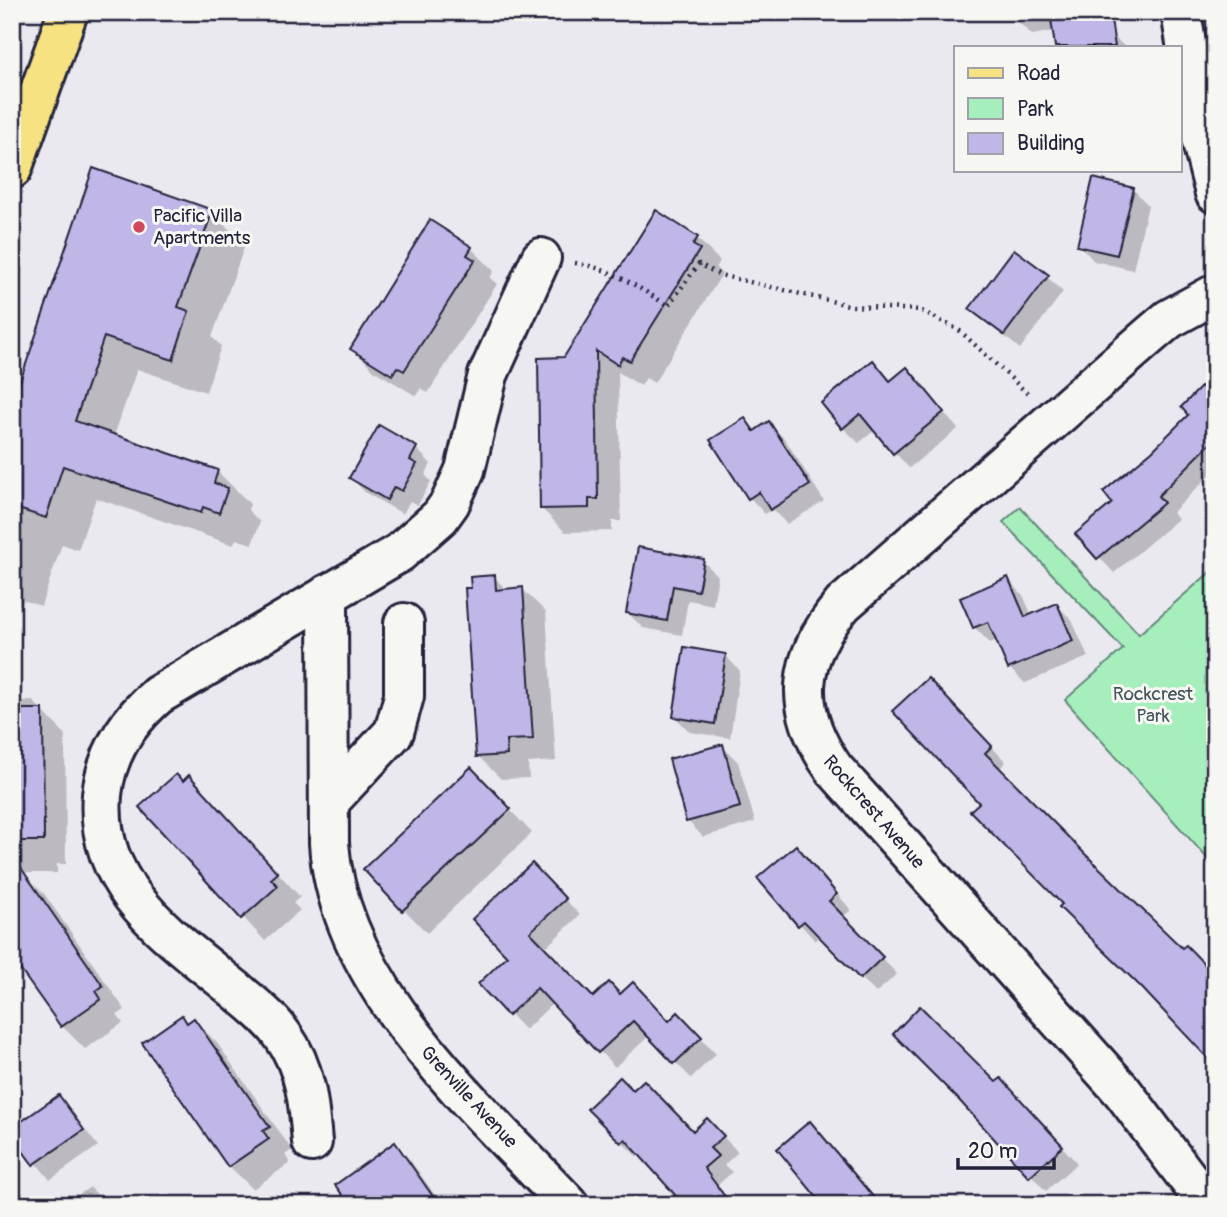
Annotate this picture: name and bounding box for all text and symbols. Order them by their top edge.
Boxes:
legend [954,46,1182,172]
text: Road [1017,60,1061,87]
text: Park [1017,96,1054,123]
text: Building [1017,130,1084,157]
place label: Pacific Villa Apartments [153,204,251,250]
marker: Pacific Villa Apartments [131,219,147,235]
park label: Rockcrest Park [1113,682,1194,728]
street label: Rockcrest Avenue [818,750,930,874]
street label: Grenville Avenue [415,1041,523,1154]
scale bar [958,1126,1054,1170]
text: 20 m [968,1138,1017,1165]

